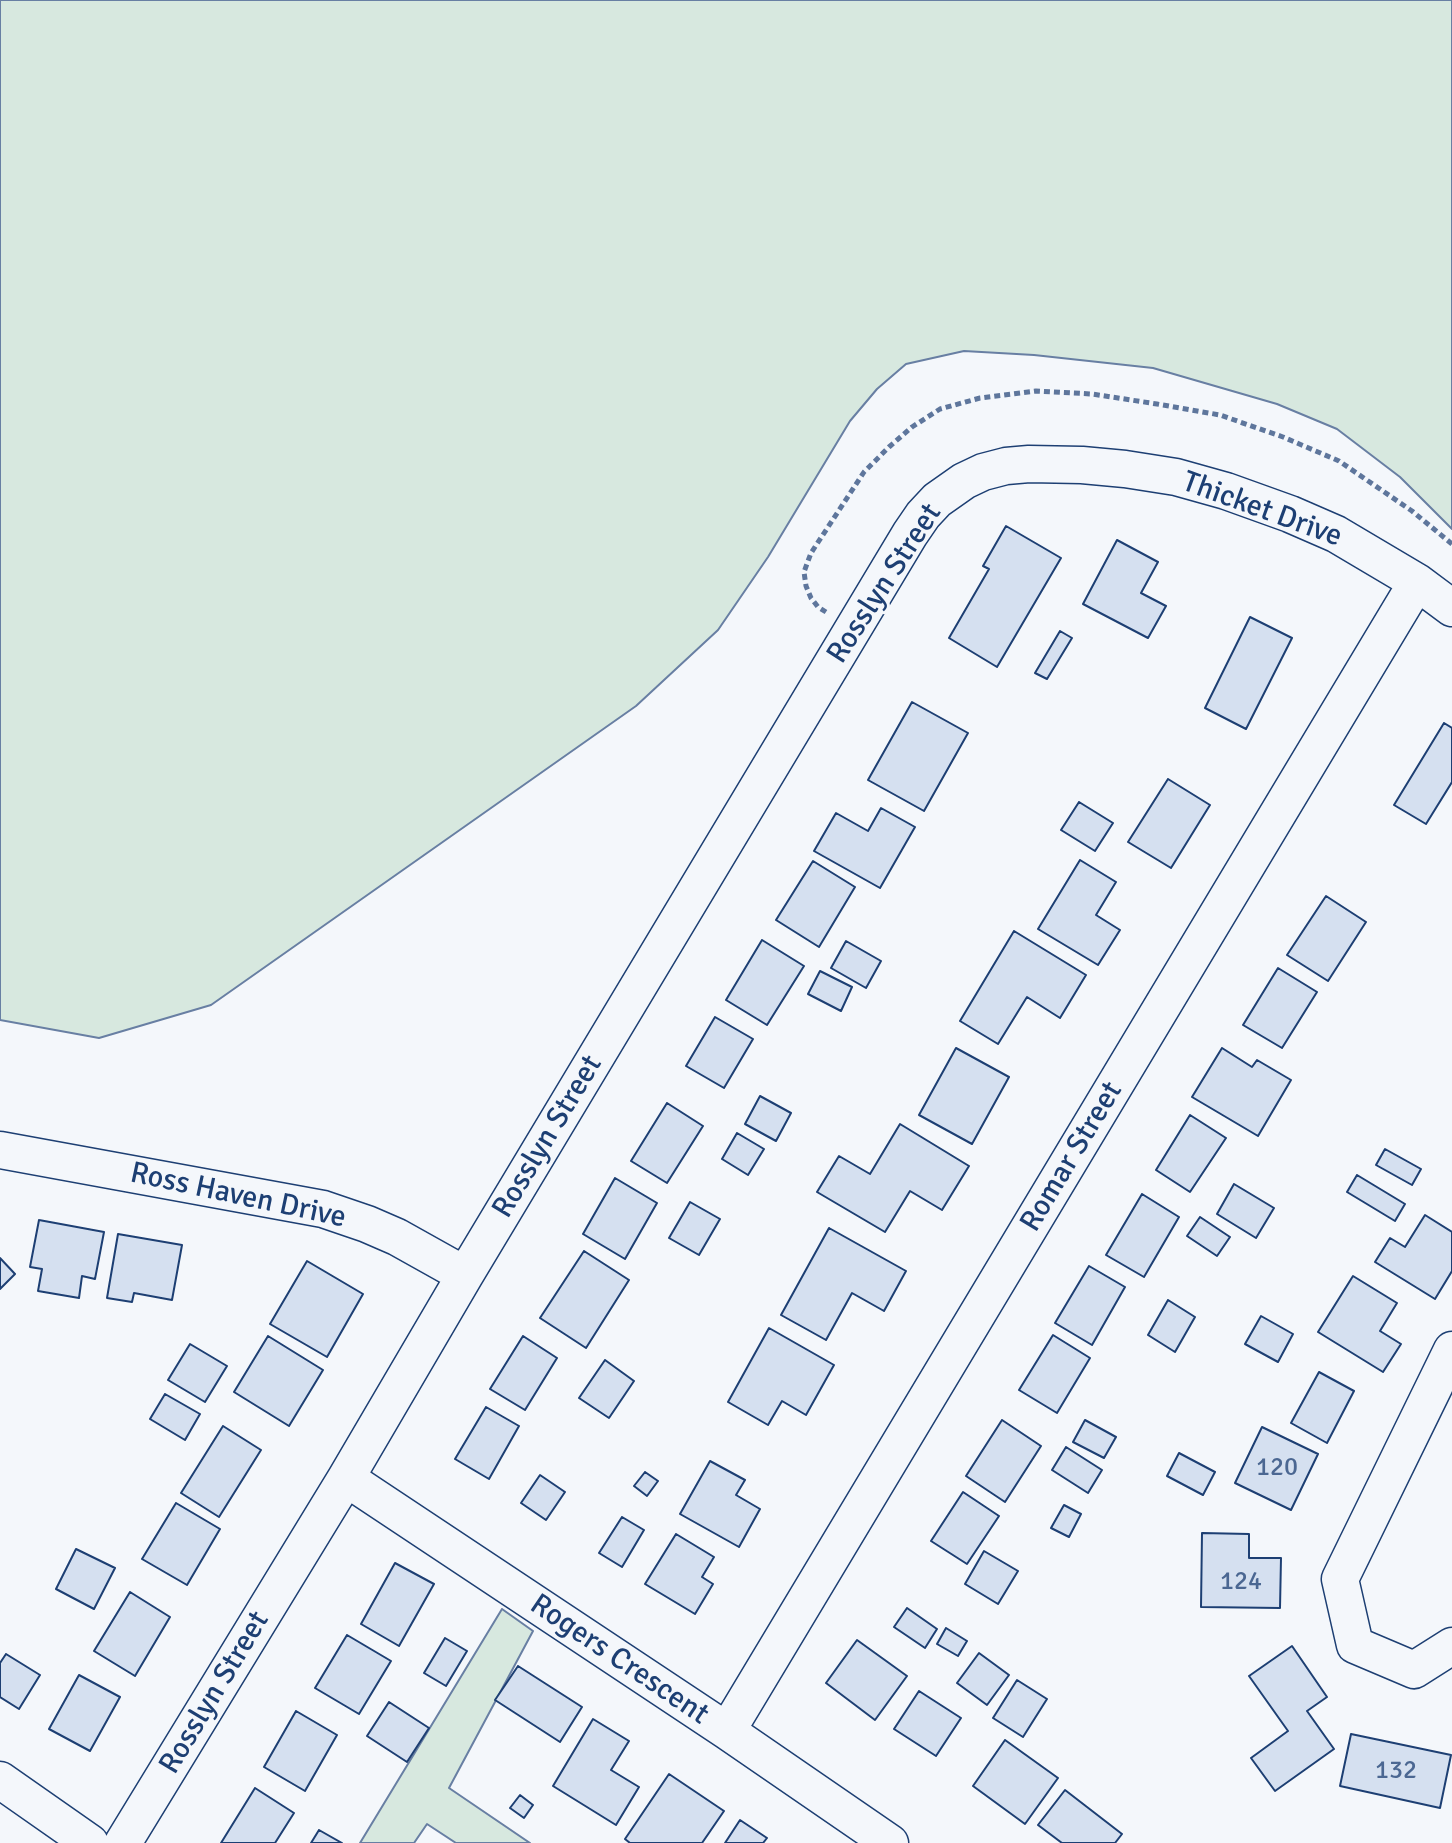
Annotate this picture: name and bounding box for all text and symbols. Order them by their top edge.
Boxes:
street label: Thicket Drive [1177,465,1347,555]
street label: Rosslyn Street [820,497,950,671]
street label: Rosslyn Street [485,1049,611,1225]
street label: Romar Street [1013,1076,1131,1238]
street label: Ross Haven Drive [127,1156,349,1236]
house number: 120 [1256,1452,1298,1484]
house number: 124 [1220,1566,1262,1598]
street label: Rogers Crescent [523,1587,715,1733]
street label: Rosslyn Street [152,1605,278,1781]
house number: 132 [1375,1755,1417,1787]

